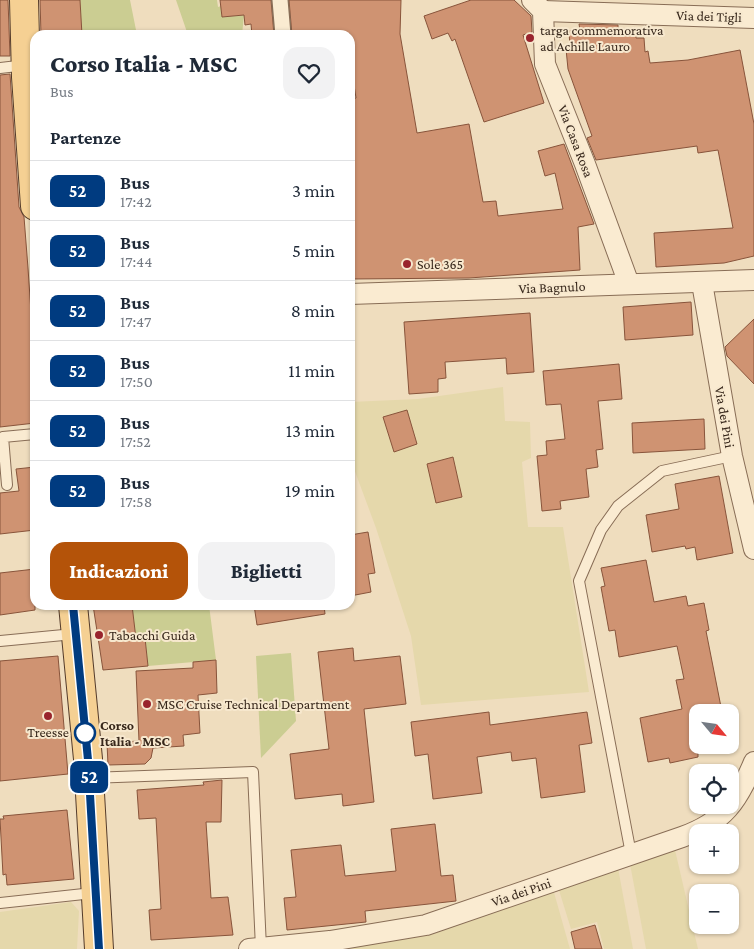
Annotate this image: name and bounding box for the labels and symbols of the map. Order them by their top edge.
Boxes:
street label: Via dei Tigli [676,7,742,25]
place label: targa commemorativa ad Achille Lauro [540,22,664,54]
marker: targa commemorativa ad Achille Lauro [524,32,536,44]
street label: Via Casa Rosa [555,103,597,180]
place label: Sole 365 [417,256,463,272]
marker: Sole 365 [401,258,413,270]
street label: Via Bagnulo [518,278,586,296]
street label: Via dei Pini [712,385,738,449]
place label: Tabacchi Guida [109,627,196,643]
marker: Tabacchi Guida [93,629,105,641]
place label: MSC Cruise Technical Department [157,696,350,712]
marker: MSC Cruise Technical Department [141,698,153,710]
north arrow [689,704,739,754]
marker: Treesse [42,710,54,722]
place label: Corso Italia - MSC [100,717,170,749]
marker: Corso Italia - MSC [74,722,96,744]
place label: Treesse [27,724,69,740]
line badge: 52 [66,761,112,793]
street label: Via dei Pini [489,874,553,910]

